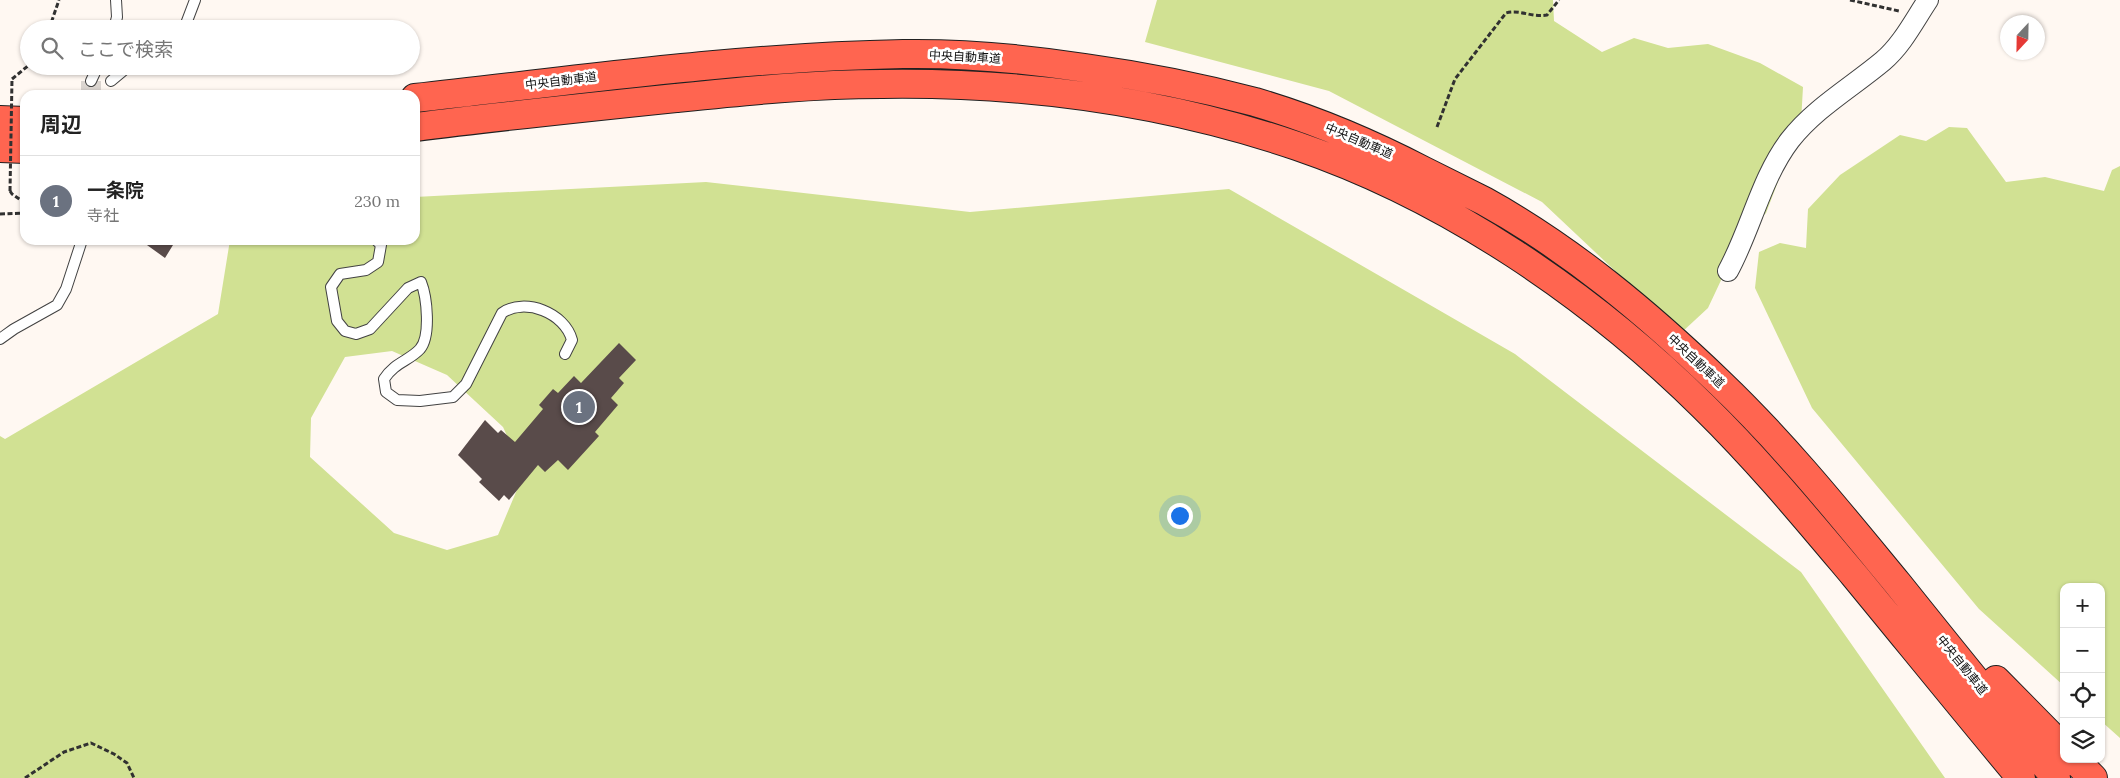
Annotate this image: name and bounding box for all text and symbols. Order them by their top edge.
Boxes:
north arrow [2000,15,2045,60]
search box [20,20,420,75]
icon: search [38,34,66,62]
text: ここで検索 [78,37,173,61]
street label: 中央自動車道 [929,47,1001,66]
street label: 中央自動車道 [524,69,598,92]
text: 周辺 [40,111,82,138]
street label: 中央自動車道 [1323,120,1395,162]
text: 一条院 [87,178,144,202]
text: 1 [53,191,59,211]
text: 230 m [354,191,400,211]
text: 寺社 [87,205,119,225]
street label: 中央自動車道 [1665,331,1728,391]
pin: 1 [563,388,595,426]
your location [1167,503,1193,529]
map controls [2060,583,2105,763]
button: + [2060,583,2105,628]
button: − [2060,628,2105,673]
street label: 中央自動車道 [1934,632,1991,697]
button: locate [2060,673,2105,718]
button: layers [2060,718,2105,763]

